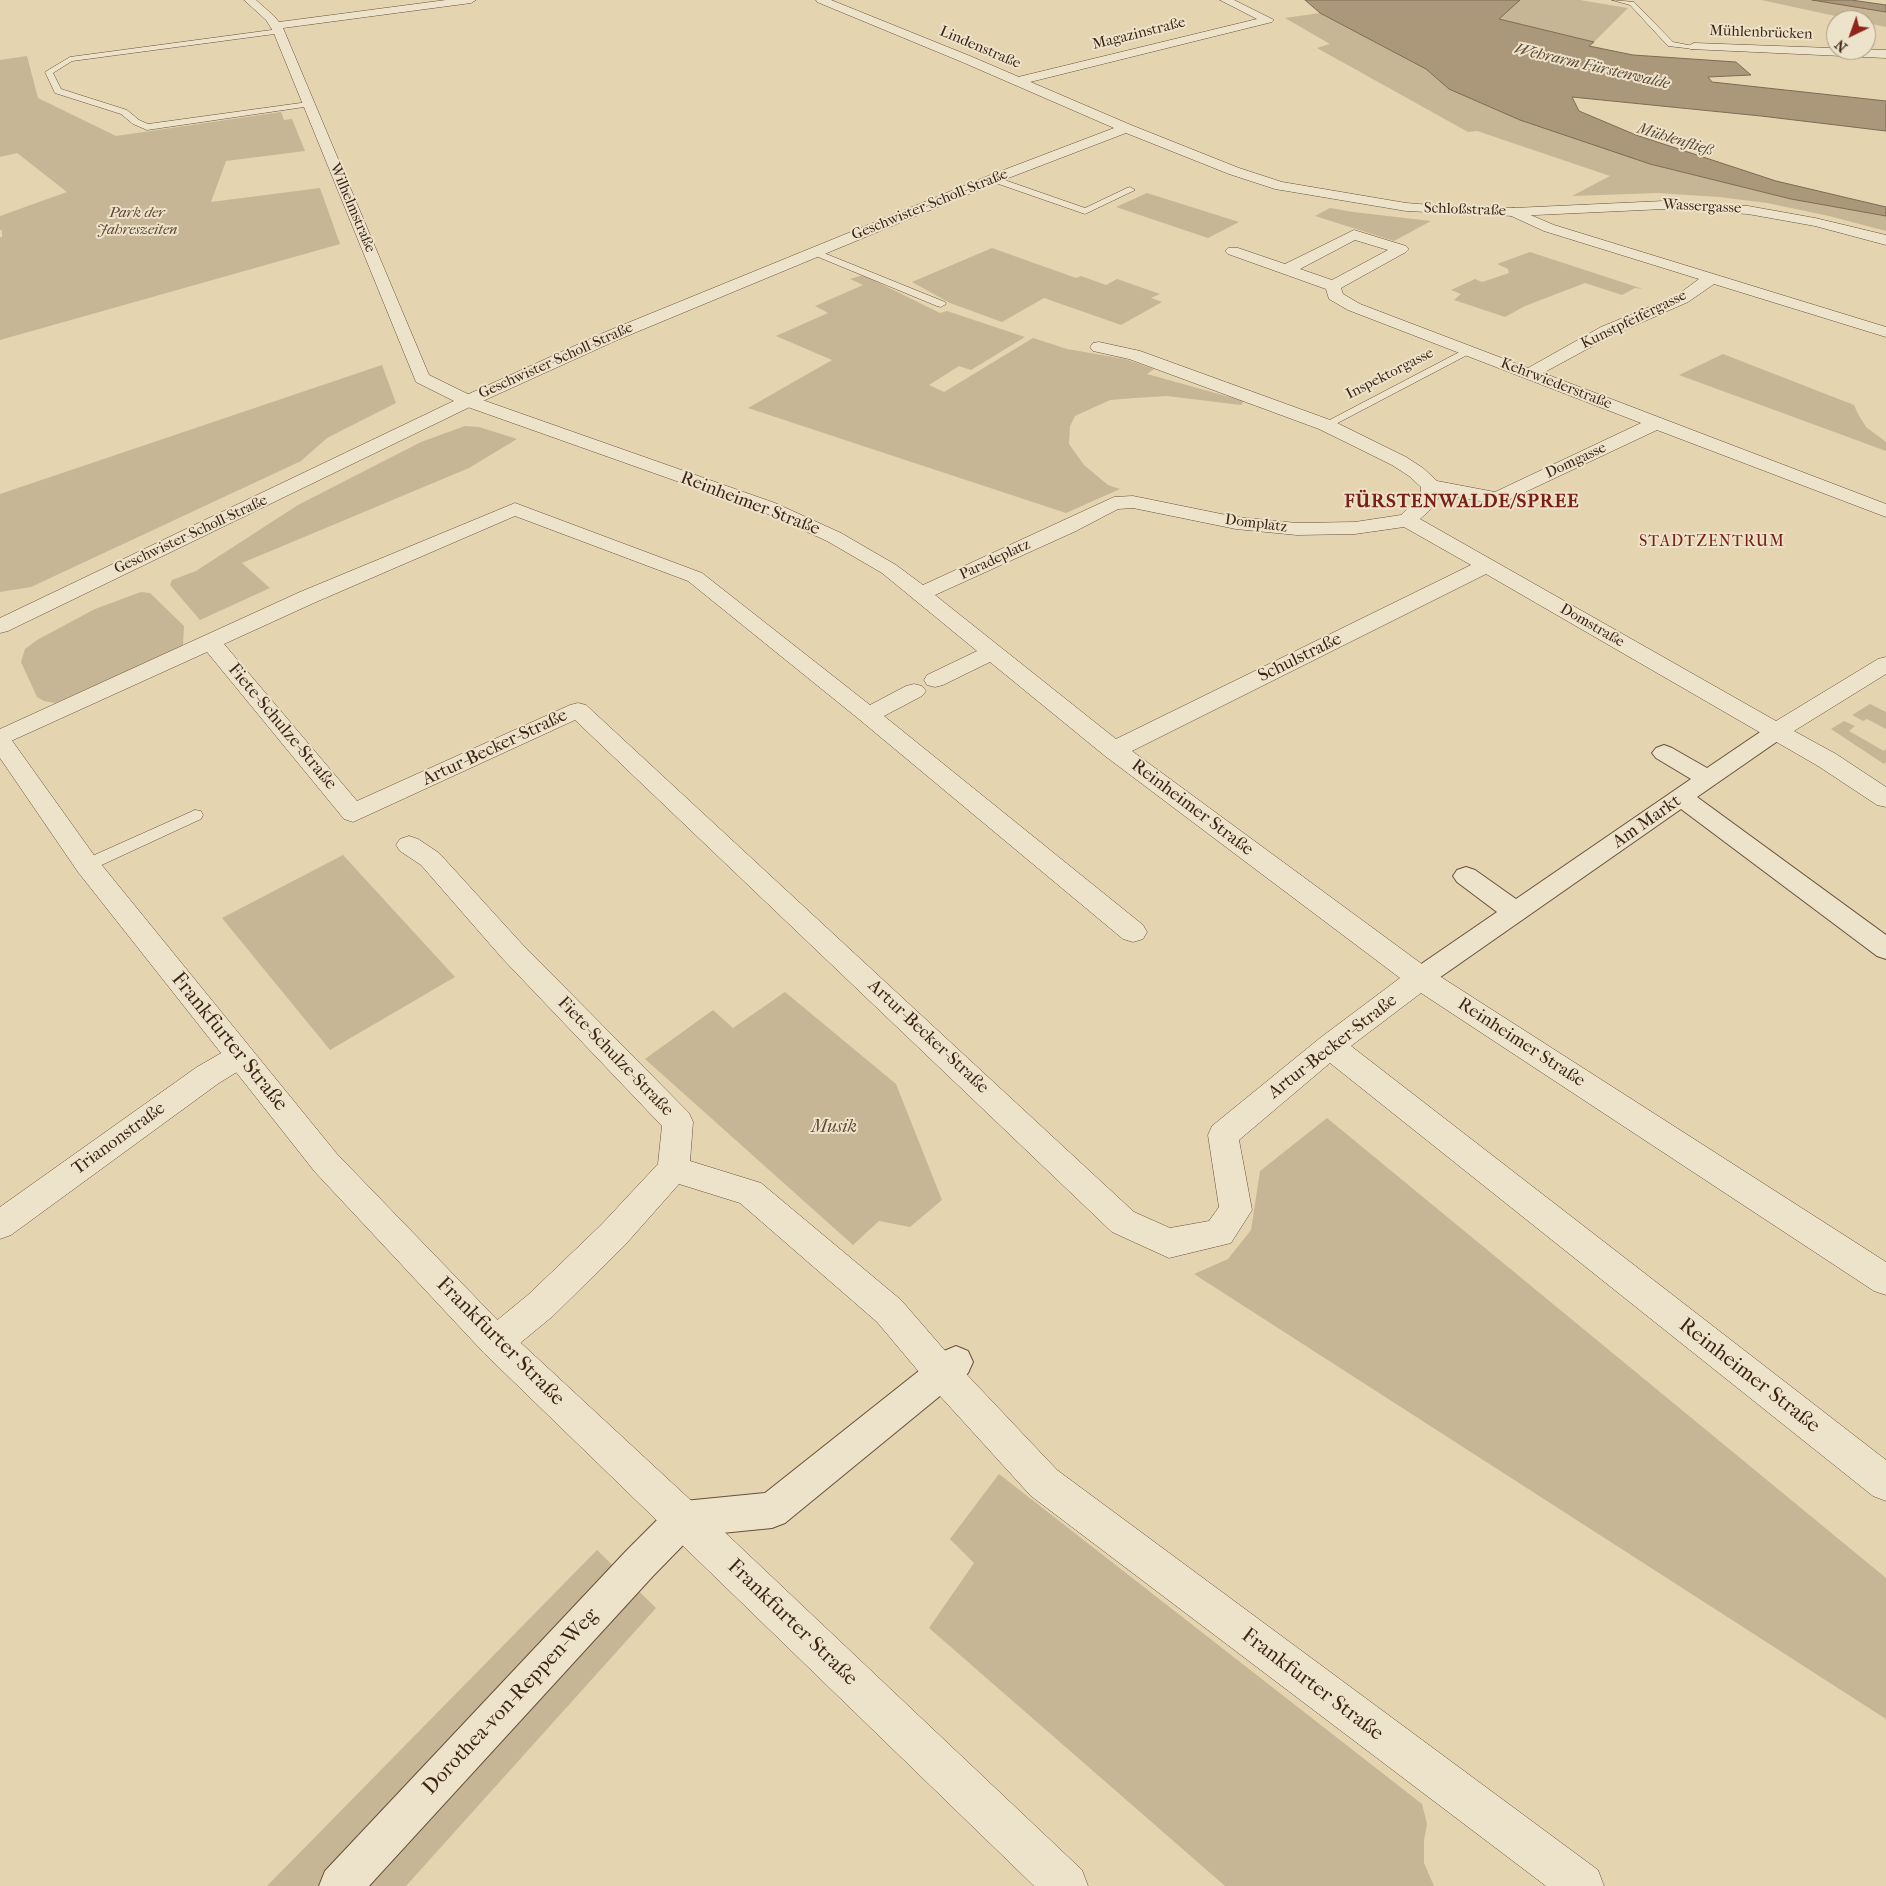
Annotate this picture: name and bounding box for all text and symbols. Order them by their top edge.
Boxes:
north arrow [1826,10,1876,60]
street label: Magazinstraße [1091,14,1187,54]
street label: Mühlenbrücken [1709,22,1813,44]
street label: Lindenstraße [937,23,1023,73]
text: N [1832,36,1851,56]
water label: Wehrarm Fürstenwalde [1513,40,1671,94]
water label: Mühlenfließ [1635,119,1715,161]
street label: Wilhelmstraße [325,161,379,255]
street label: Geschwister-Scholl-Straße [849,165,1011,245]
street label: Wassergasse [1662,196,1742,218]
street label: Schloßstraße [1424,200,1506,220]
park label: Park der Jahreszeiten [97,204,177,239]
street label: Kunstpfeifergasse [1578,287,1690,353]
street label: Geschwister-Scholl-Straße [476,319,636,403]
street label: Inspektorgasse [1343,344,1437,404]
street label: Kehrwiederstraße [1498,355,1614,413]
street label: Domgasse [1543,439,1609,483]
street label: Reinheimer Straße [677,467,823,541]
district label: FÜRSTENWALDE/SPREE [1342,491,1582,513]
street label: Geschwister-Scholl-Straße [112,492,270,578]
street label: Domplatz [1224,511,1288,537]
district label: STADTZENTRUM [1638,532,1786,552]
street label: Paradeplatz [957,536,1033,584]
street label: Domstraße [1557,600,1627,652]
street label: Schulstraße [1255,629,1345,687]
street label: Fiete-Schulze-Straße [223,660,341,794]
street label: Artur-Becker-Straße [419,705,571,791]
street label: Reinheimer Straße [1127,755,1257,861]
street label: Am Markt [1609,791,1685,853]
street label: Frankfurter Straße [165,968,293,1116]
street label: Artur-Becker-Straße [863,975,993,1099]
street label: Artur-Becker-Straße [1264,990,1402,1104]
street label: Fiete-Schulze-Straße [552,993,678,1121]
street label: Reinheimer Straße [1453,994,1589,1092]
street label: Trianonstraße [68,1098,170,1180]
park label: Musik [811,1117,857,1139]
street label: Frankfurter Straße [431,1273,569,1411]
street label: Reinheimer Straße [1673,1313,1825,1439]
street label: Frankfurter Straße [722,1554,862,1692]
street label: Dorothea-von-Reppen-Weg [418,1604,604,1800]
street label: Frankfurter Straße [1236,1623,1388,1747]

